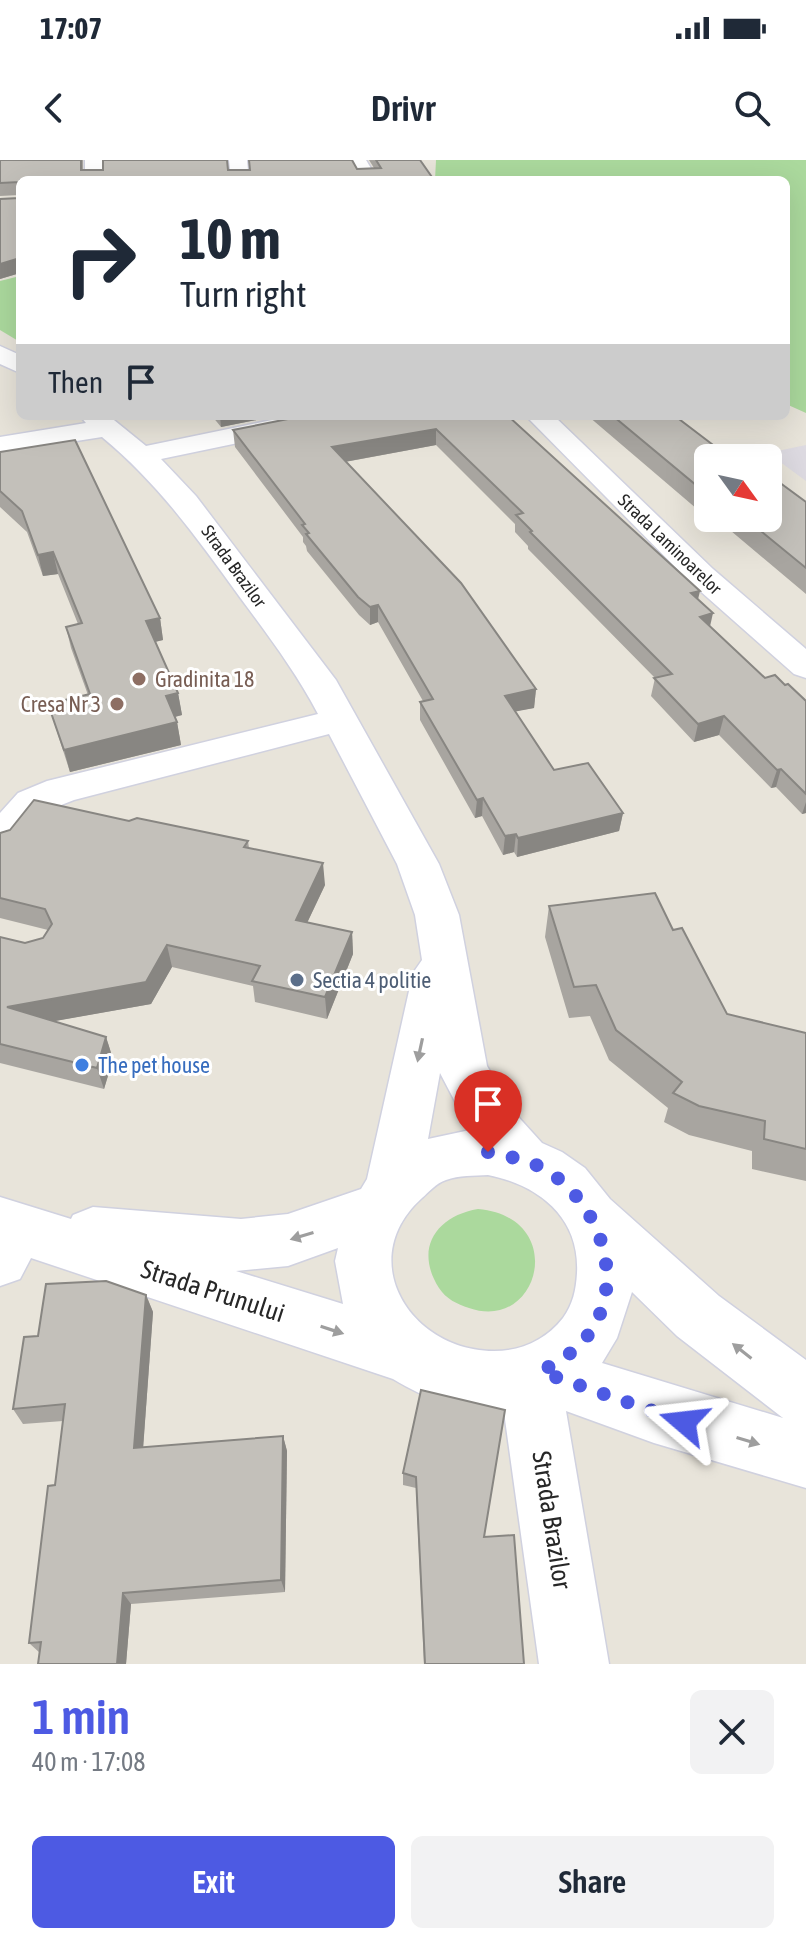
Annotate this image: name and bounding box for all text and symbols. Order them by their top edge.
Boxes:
text: 17:07 [40,11,102,45]
icon: back [32,86,76,130]
icon: search [730,86,774,130]
text: Drivr [371,87,435,129]
text: 10 m [180,207,281,271]
icon: right [48,208,152,312]
text: Turn right [180,273,307,315]
icon: arrive [119,360,163,404]
text: Then [48,365,103,399]
north arrow [694,444,782,532]
map controls [694,444,782,532]
street label: Strada Laminoarelor [614,489,726,599]
street label: Strada Brazilor [197,521,271,612]
place label: Gradinita 18 [155,666,254,692]
marker: Gradinita 18 [130,670,148,688]
place label: Cresa Nr 3 [21,691,101,717]
marker: Cresa Nr 3 [108,695,126,713]
place label: Sectia 4 politie [313,967,431,993]
marker: Sectia 4 politie [288,971,306,989]
one-way arrow [413,1038,426,1063]
place label: The pet house [98,1052,210,1078]
marker: The pet house [73,1056,91,1074]
pin [454,1070,522,1152]
icon: arrive [466,1082,510,1126]
one-way arrow [289,1230,313,1243]
street label: Strada Prunului [137,1254,289,1328]
one-way arrow [321,1324,345,1336]
one-way arrow [732,1344,752,1360]
position arrow [642,1380,726,1464]
one-way arrow [736,1435,760,1448]
street label: Strada Brazilor [526,1449,578,1591]
text: 1 min [32,1689,130,1744]
button: close [690,1690,774,1774]
text: 40 m · 17:08 [32,1747,145,1777]
button: Exit [32,1836,395,1928]
button: Share [411,1836,774,1928]

